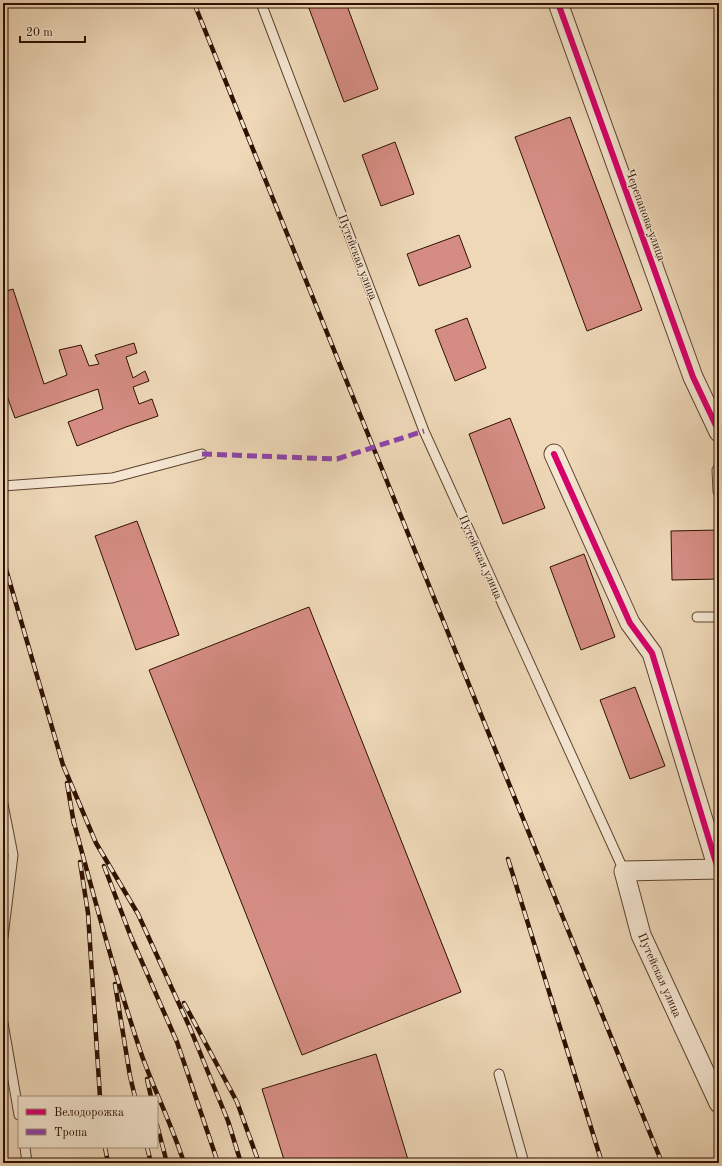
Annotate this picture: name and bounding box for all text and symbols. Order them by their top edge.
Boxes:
scale bar [20,18,85,44]
text: 20 m [26,27,53,39]
street label: Черепанова улица [623,168,667,263]
street label: Путейская улица [335,213,379,302]
street label: Путейская улица [456,513,504,601]
street label: Путейская улица [635,931,683,1019]
legend [18,1096,158,1148]
text: Велодорожка [54,1107,124,1119]
text: Тропа [54,1127,87,1139]

